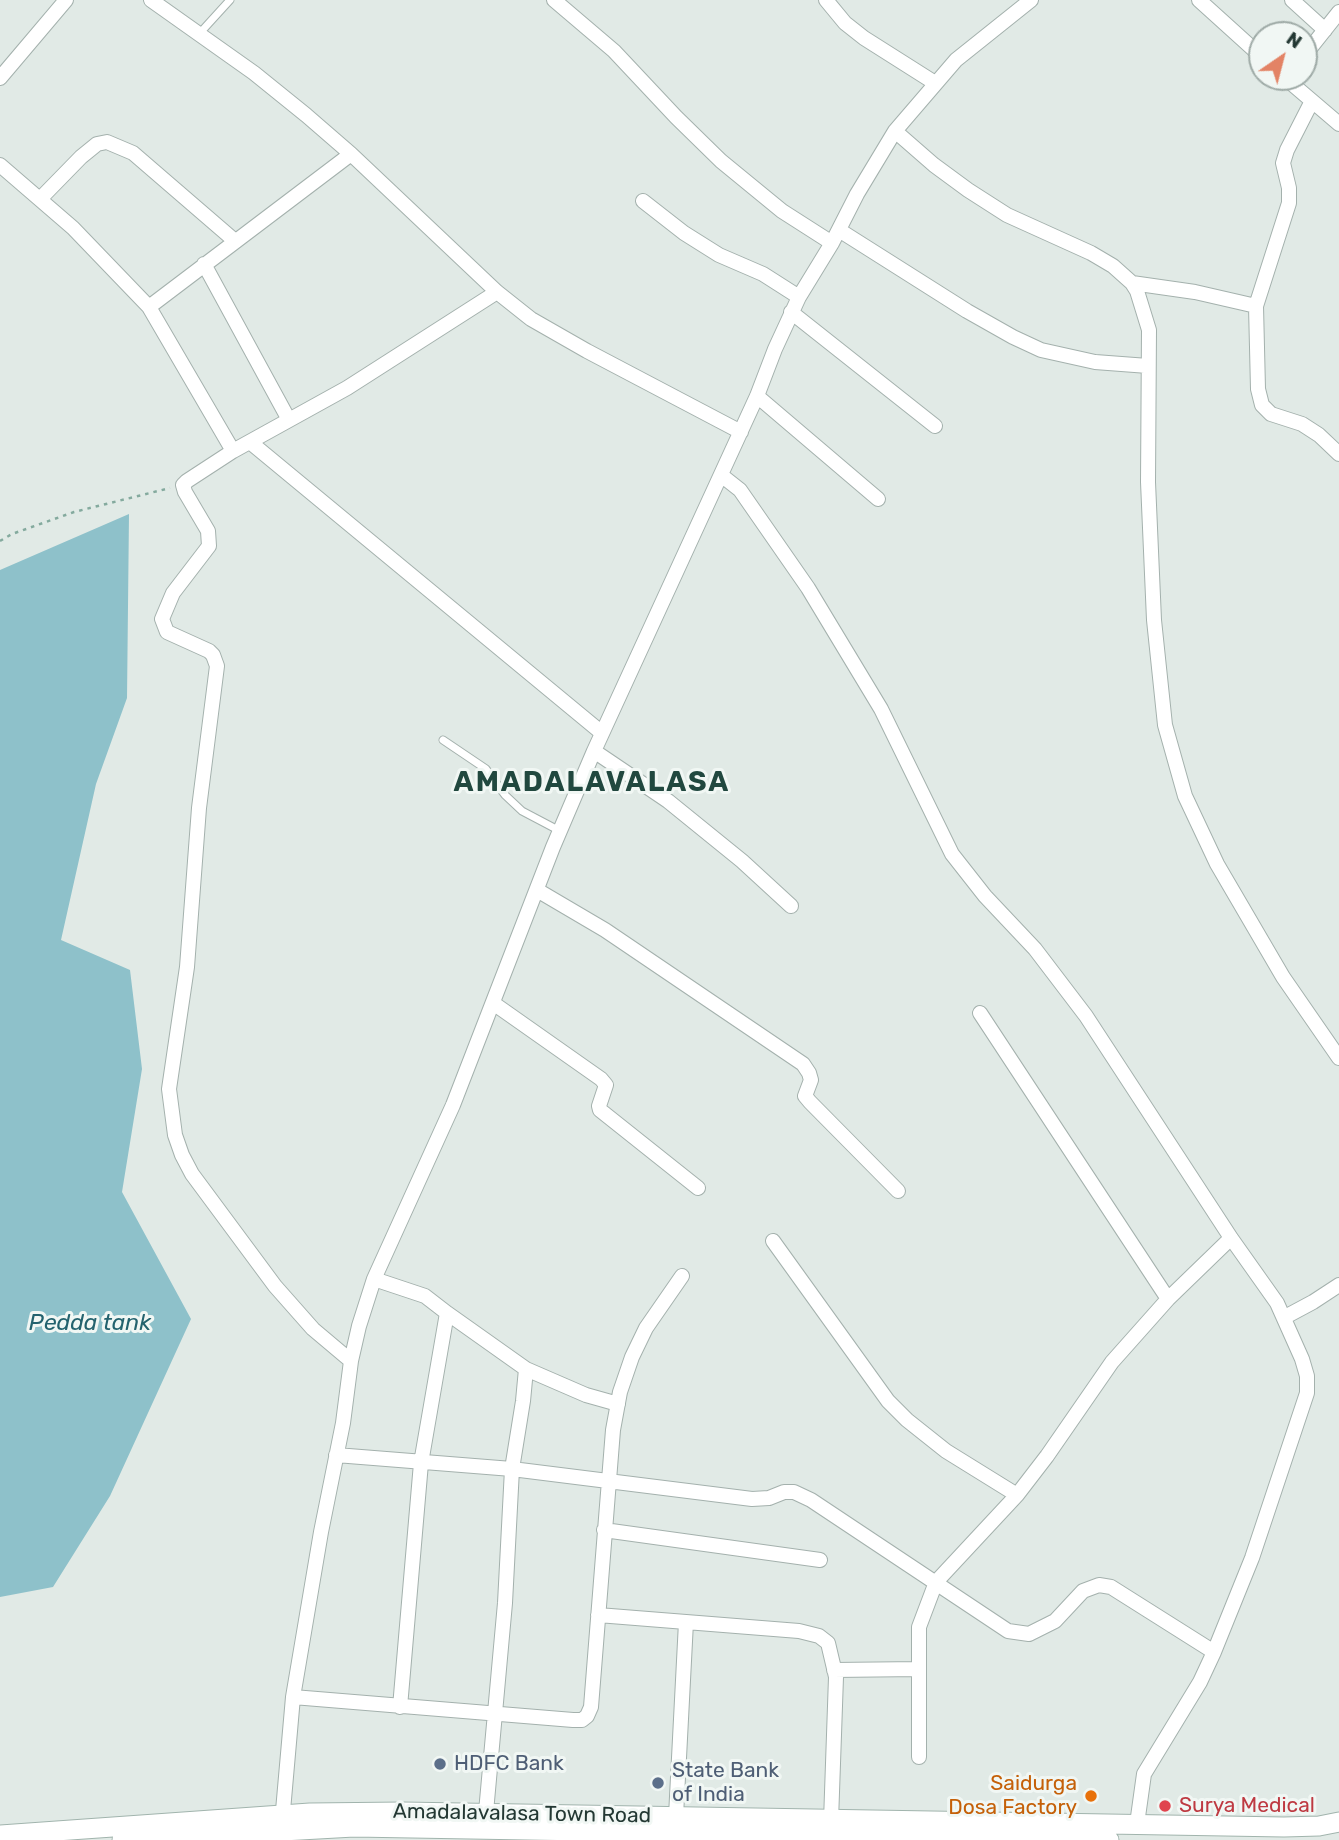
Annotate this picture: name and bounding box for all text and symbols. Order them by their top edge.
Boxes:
north arrow [1248,21,1318,91]
text: N [1282,27,1306,53]
district label: AMADALAVALASA [455,766,729,800]
water label: Pedda tank [29,1309,151,1337]
place label: HDFC Bank [454,1751,564,1777]
marker: HDFC Bank [432,1756,448,1772]
place label: State Bank of India [672,1758,779,1808]
place label: Saidurga Dosa Factory [948,1771,1077,1821]
marker: State Bank of India [650,1775,666,1791]
marker: Saidurga Dosa Factory [1083,1788,1099,1804]
place label: Surya Medical [1179,1793,1315,1819]
marker: Surya Medical [1157,1798,1173,1814]
street label: Amadalavalasa Town Road [393,1799,651,1829]

